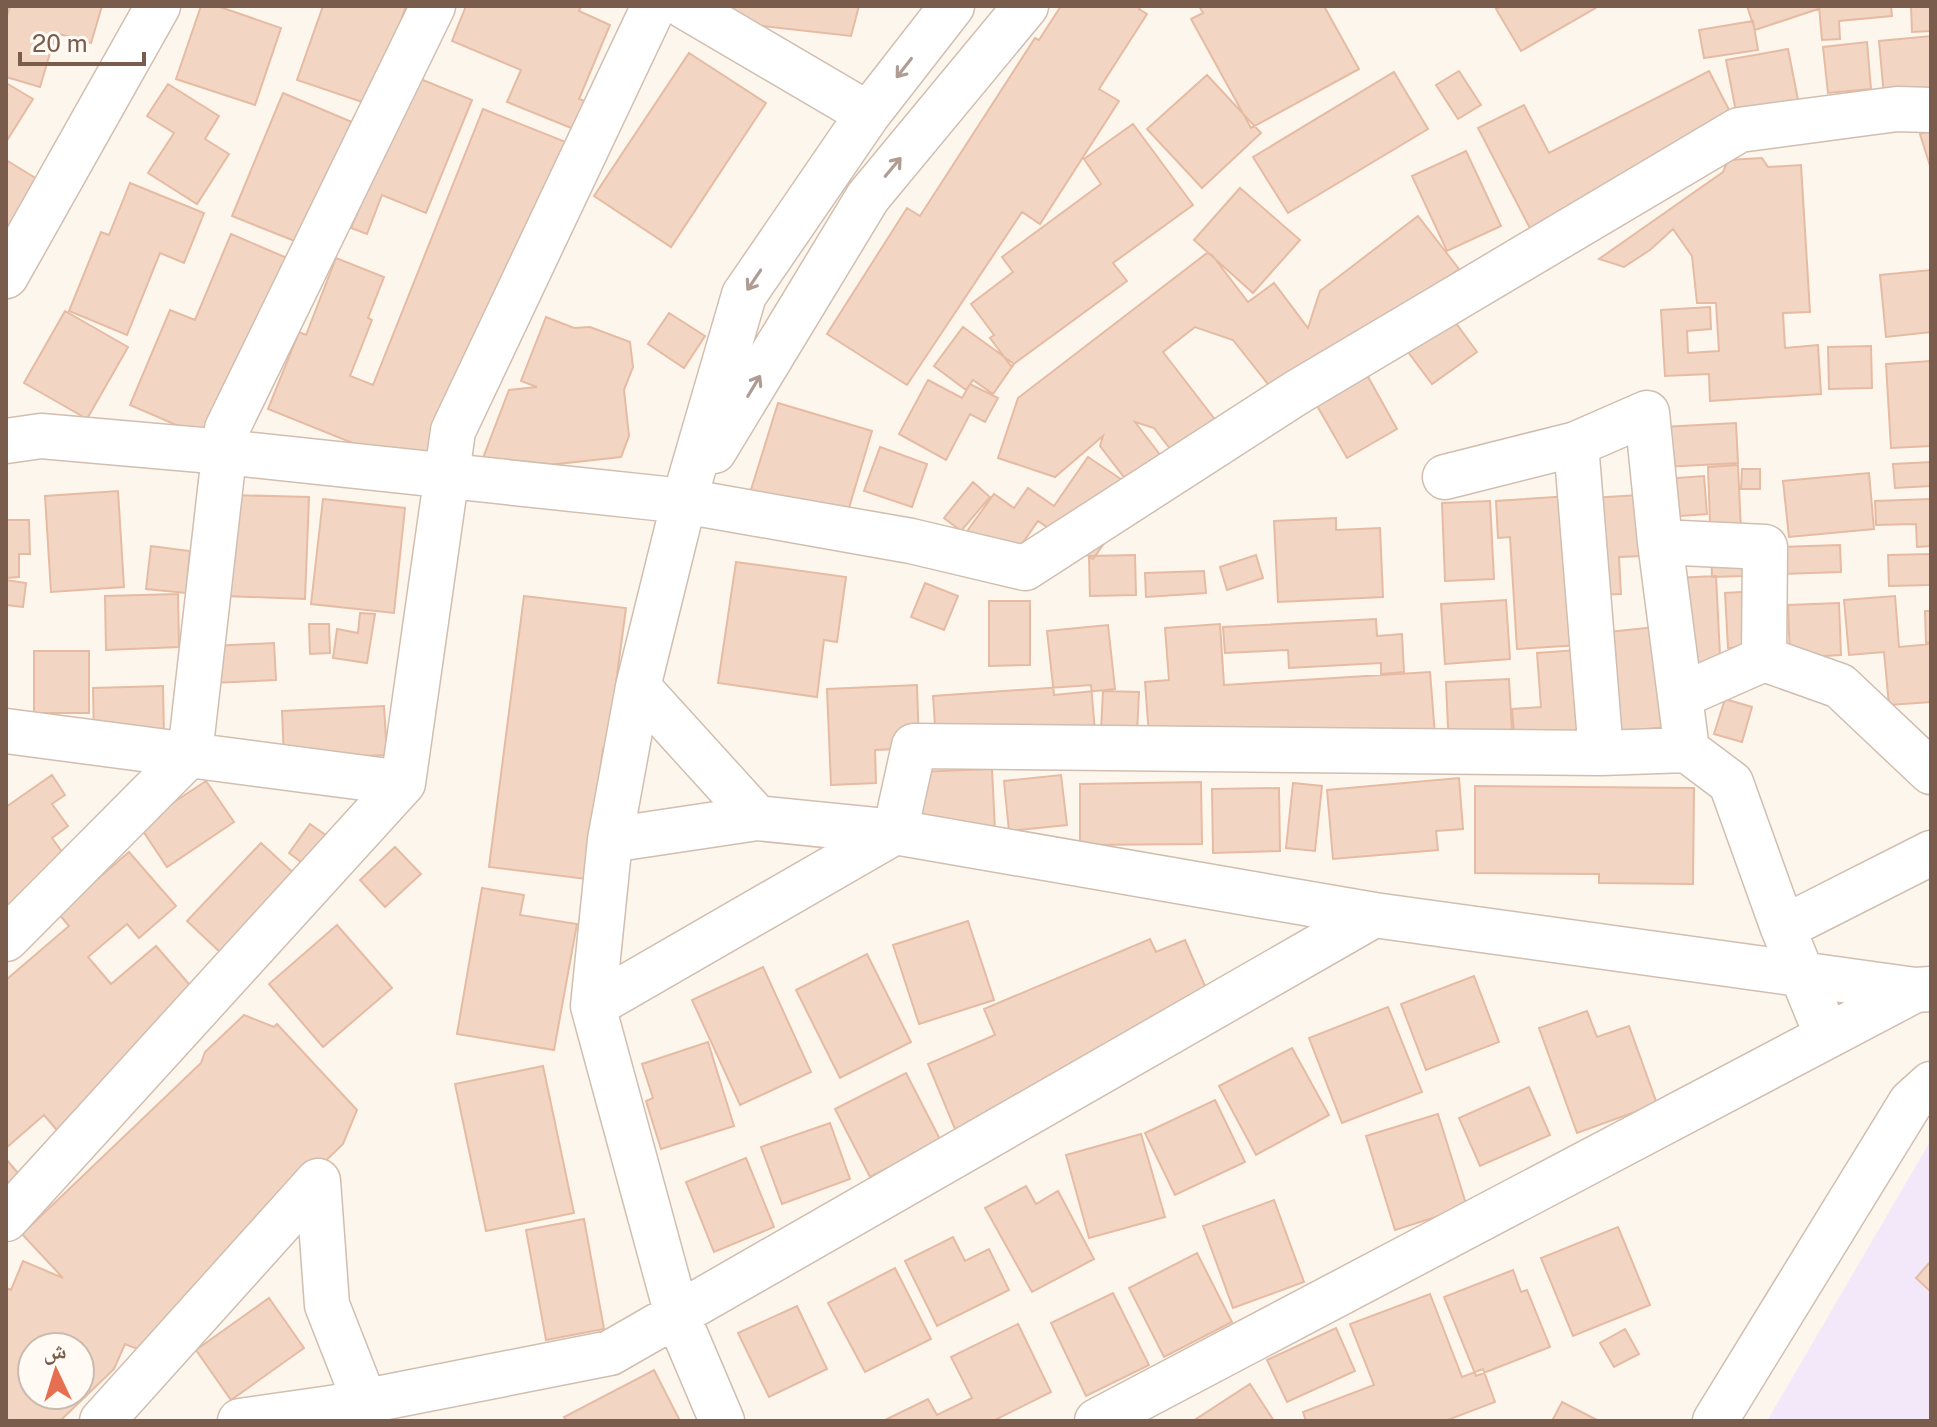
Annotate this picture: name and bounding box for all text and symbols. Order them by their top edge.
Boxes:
scale bar [20,16,144,66]
text: 20 m [32,29,88,57]
one-way arrow [896,57,913,78]
one-way arrow [884,157,902,178]
one-way arrow [746,269,762,291]
one-way arrow [746,375,762,398]
north arrow [16,1331,96,1411]
text: ش [42,1337,67,1366]

